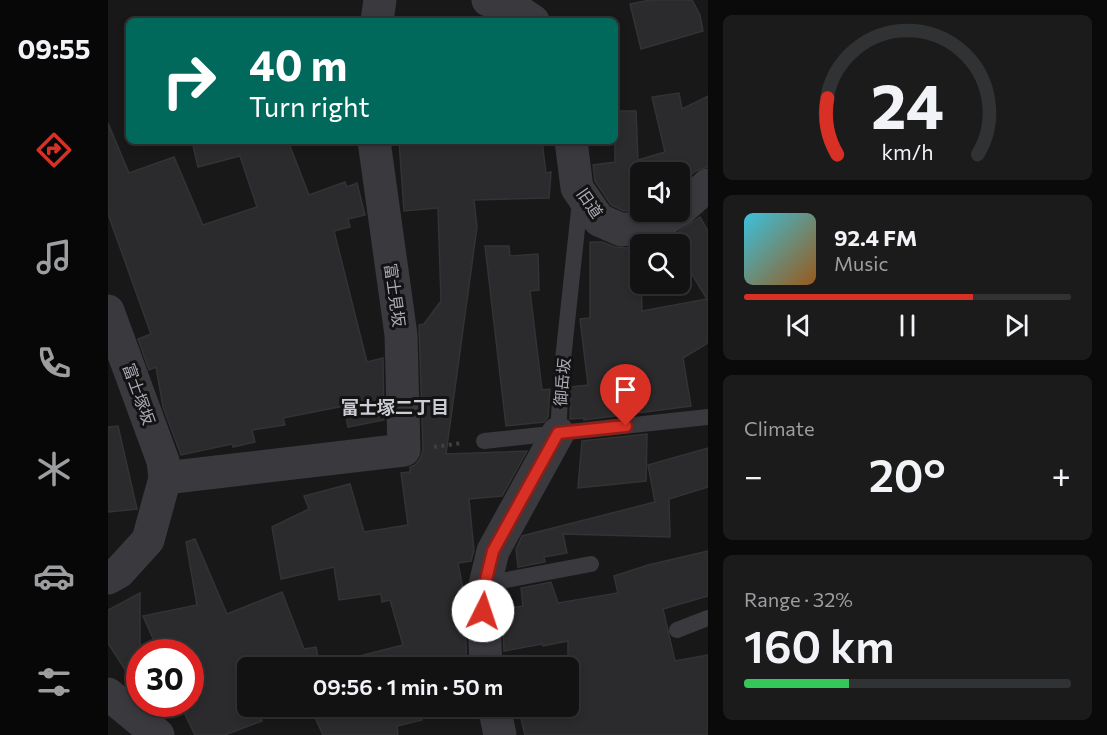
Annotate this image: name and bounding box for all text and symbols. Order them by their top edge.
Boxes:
text: 09:55 [17,32,91,65]
text: 40 m [249,38,347,90]
icon: right [150,42,228,120]
text: 24 [871,66,944,142]
text: Turn right [249,90,369,123]
icon: directions [33,129,75,171]
text: km/h [881,138,934,164]
map controls [630,162,690,294]
button: sound [630,162,690,222]
street label: 旧道 [573,184,607,221]
text: 92.4 FM [834,224,917,251]
button: search [630,234,690,294]
icon: music [33,236,75,278]
text: Music [834,251,888,275]
street label: 富士見坂 [382,262,409,328]
icon: previous [782,309,815,342]
icon: pause [891,309,924,342]
icon: next [1000,309,1033,342]
icon: phone [33,342,75,384]
street label: 御岳坂 [550,357,573,407]
street label: 富士塚坂 [120,361,159,427]
pin [600,364,651,426]
icon: arrive [609,373,642,406]
district label: 富士塚二丁目 [341,396,449,418]
text: Climate [744,416,814,440]
text: 20° [869,446,946,501]
icon: climate [33,448,75,490]
text: − [744,454,763,495]
text: + [1052,454,1071,495]
icon: car [33,555,75,597]
position arrow [451,579,515,643]
text: Range · 32% [744,587,853,611]
text: 160 km [744,617,895,672]
speed limit sign: 30 [126,639,204,717]
icon: filters [33,661,75,703]
text: 09:56 · 1 min · 50 m [313,673,503,700]

